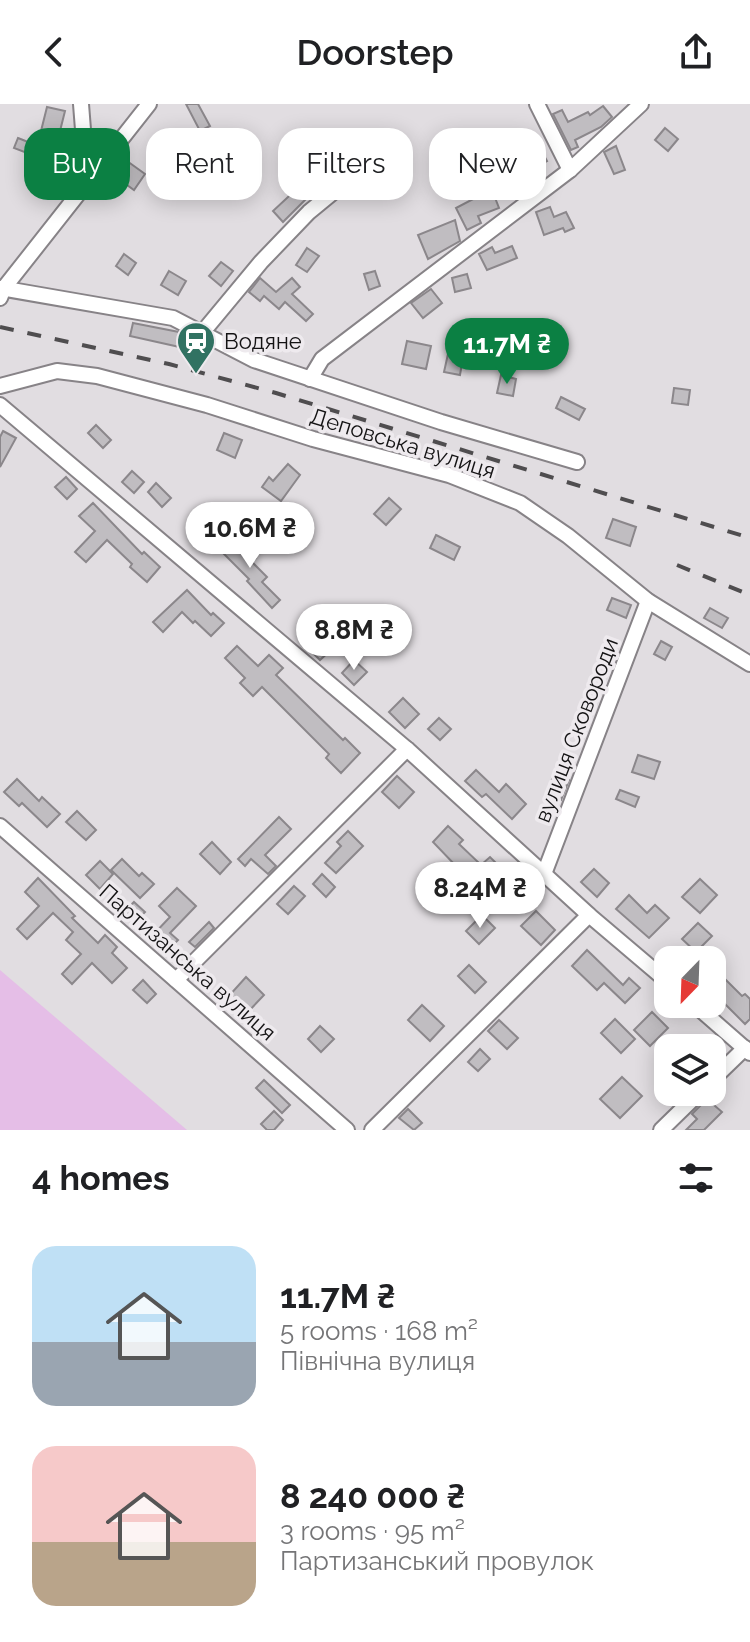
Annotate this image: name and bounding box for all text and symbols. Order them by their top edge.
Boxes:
icon: back [32,30,76,74]
icon: share [674,30,718,74]
text: Doorstep [296,31,454,73]
chip: Buy [24,128,130,200]
chip: Rent [146,128,262,200]
chip: Filters [278,128,413,200]
chip: New [429,128,546,200]
pin: 11.7M ₴ [433,318,581,386]
station icon: Водяне [175,320,217,375]
place label: Водяне [224,328,302,354]
text: 11.7M ₴ [463,329,551,359]
street label: Деповська вулиця [307,403,499,483]
pin: 10.6M ₴ [176,502,324,570]
text: 10.6M ₴ [203,513,297,543]
pin: 8.8M ₴ [289,604,419,672]
text: 8.8M ₴ [314,615,394,645]
street label: вулиця Сковороди [529,634,623,826]
pin: 8.24M ₴ [406,862,554,930]
text: 8.24M ₴ [433,873,527,903]
street label: Партизанська вулиця [95,878,281,1046]
north arrow [654,946,726,1018]
map controls [654,946,726,1106]
button: layers [654,1034,726,1106]
icon: filters [674,1156,718,1200]
text: 4 homes [32,1158,170,1198]
text: 11.7M ₴ [280,1276,395,1316]
icon: home [96,1278,192,1374]
text: 5 rooms · 168 m² [280,1316,478,1346]
text: Північна вулиця [280,1346,475,1376]
text: 8 240 000 ₴ [280,1476,465,1516]
icon: home [96,1478,192,1574]
text: 3 rooms · 95 m² [280,1516,465,1546]
text: Партизанський провулок [280,1546,594,1576]

